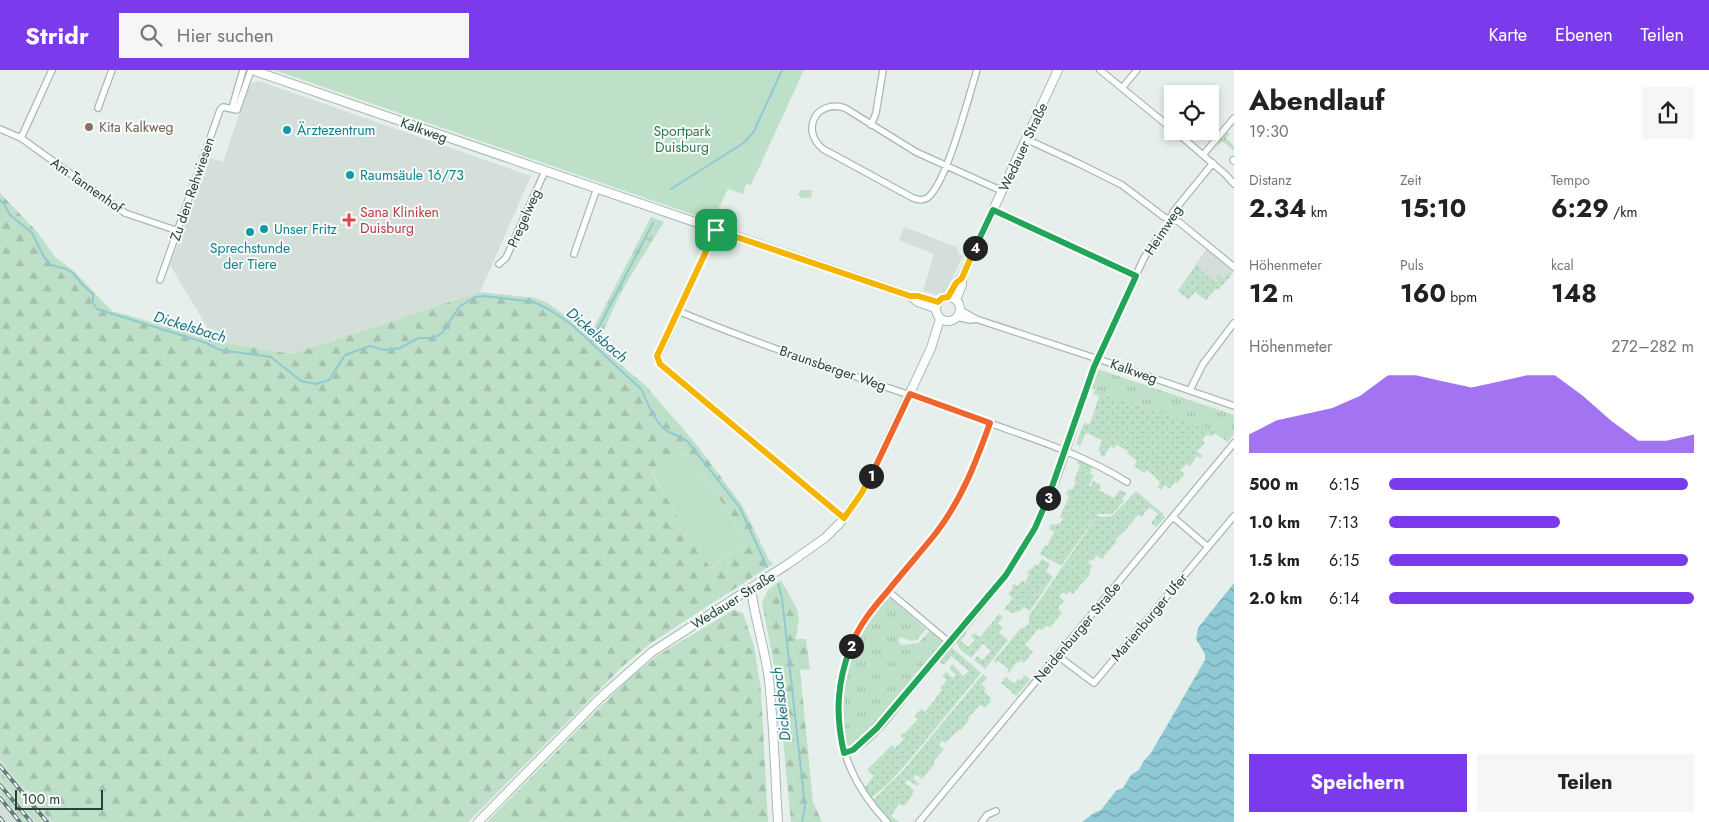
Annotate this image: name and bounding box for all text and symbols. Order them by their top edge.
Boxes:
search box [119,13,469,58]
text: Stridr [25,18,89,53]
icon: search [137,21,165,49]
text: Hier suchen [177,22,274,49]
text: Karte [1488,22,1527,48]
text: Ebenen [1555,22,1613,48]
text: Teilen [1641,22,1684,48]
text: Abendlauf [1249,80,1385,121]
map controls [1164,85,1219,140]
button: locate [1164,85,1219,140]
button: share [1642,87,1694,139]
street label: Wedauer Straße [994,99,1052,195]
street label: Kalkweg [398,112,450,148]
place label: Kita Kalkweg [99,117,174,137]
place label: Ärztezentrum [297,120,375,140]
text: 19:30 [1249,120,1289,143]
marker: Kita Kalkweg [83,121,95,133]
park label: Sportpark Duisburg [653,121,711,157]
marker: Ärztezentrum [281,124,293,136]
street label: Zu den Rehwiesen [165,134,219,244]
street label: Am Tannenhof [47,153,128,218]
place label: Raumsäule 16/73 [360,165,464,185]
marker: Raumsäule 16/73 [344,169,356,181]
text: Distanz [1249,170,1292,190]
text: Zeit [1400,170,1421,190]
text: Tempo [1551,170,1590,190]
street label: Pregelweg [502,186,546,250]
text: 2.34 [1249,190,1306,226]
text: 15:10 [1400,190,1466,226]
text: 6:29 [1551,190,1609,226]
street label: Heimweg [1139,201,1187,259]
place label: Sana Kliniken Duisburg [360,202,439,238]
text: km [1306,202,1328,222]
text: /km [1609,202,1637,222]
pin [695,209,737,251]
marker: Sana Kliniken Duisburg [342,213,356,227]
icon: arrive [702,216,730,244]
place label: Unser Fritz [274,219,337,239]
marker: Unser Fritz [258,223,270,235]
marker: Sprechstunde der Tiere [244,226,256,238]
pin: 4 [962,236,988,260]
place label: Sprechstunde der Tiere [210,238,290,274]
text: 4 [971,238,980,258]
text: Höhenmeter [1249,255,1322,275]
text: Puls [1400,255,1424,275]
text: kcal [1551,255,1574,275]
text: 12 [1249,275,1278,311]
text: 160 [1400,275,1446,311]
text: 148 [1551,275,1597,311]
text: m [1278,287,1293,307]
text: bpm [1446,287,1477,307]
water label: Dickelsbach [562,302,632,368]
water label: Dickelsbach [151,306,229,348]
text: Höhenmeter [1249,335,1333,358]
text: 272–282 m [1611,335,1694,358]
street label: Braunsberger Weg [777,340,889,396]
street label: Kalkweg [1108,354,1160,388]
pin: 1 [858,464,884,488]
text: 1 [868,466,875,486]
text: 500 m [1249,473,1298,496]
text: 6:15 [1329,473,1359,496]
pin: 3 [1036,486,1060,510]
text: 3 [1044,488,1053,508]
text: 1.0 km [1249,511,1300,534]
text: 7:13 [1329,511,1358,534]
text: 1.5 km [1249,549,1300,572]
text: 6:15 [1329,549,1359,572]
street label: Wedauer Straße [687,566,779,634]
street label: Marienburger Ufer [1106,568,1192,666]
street label: Neidenburger Straße [1029,577,1125,687]
text: 2.0 km [1249,587,1302,610]
text: 6:14 [1329,587,1360,610]
pin: 2 [838,634,864,658]
text: 2 [847,636,856,656]
water label: Dickelsbach [766,666,796,742]
button: Speichern [1249,754,1467,812]
button: Teilen [1477,754,1694,812]
scale bar [15,787,102,810]
text: 100 m [22,789,60,809]

